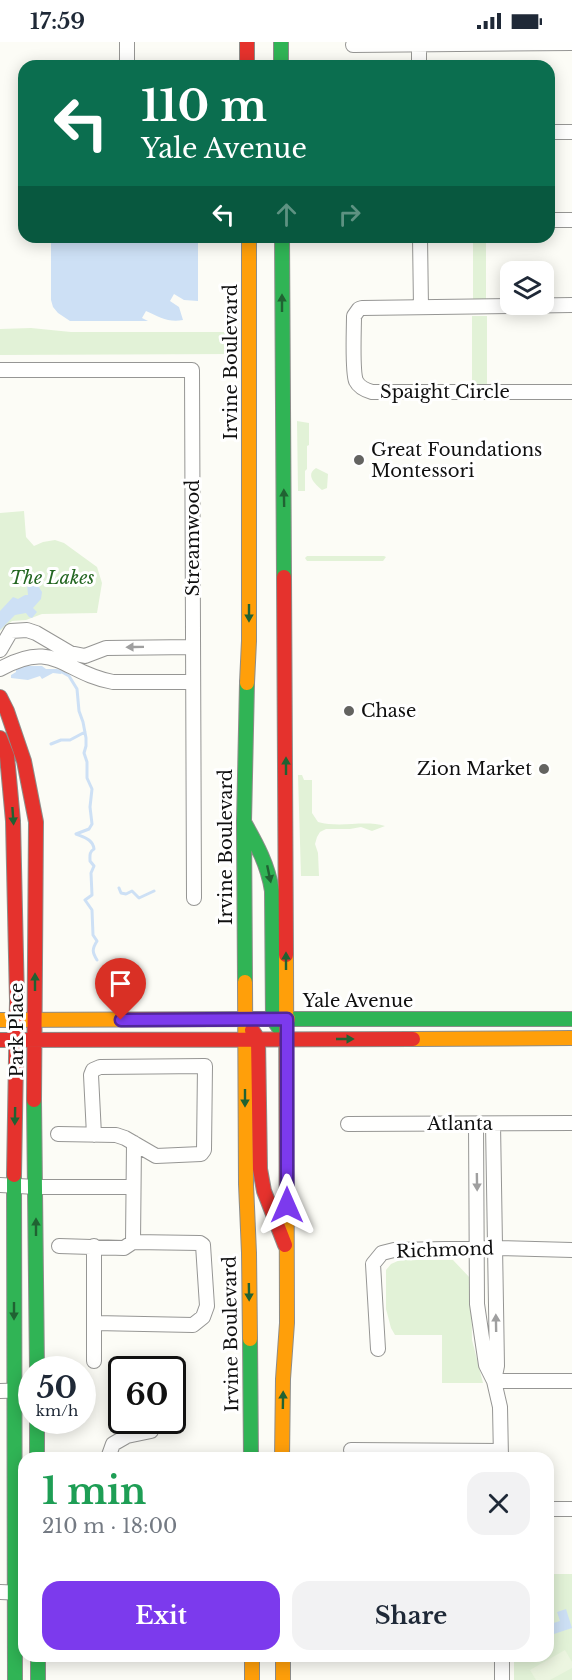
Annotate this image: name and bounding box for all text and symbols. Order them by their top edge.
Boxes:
text: 17:59 [30,8,85,35]
text: 110 m [141,80,267,132]
icon: left [42,84,120,162]
text: Yale Avenue [141,132,307,165]
icon: left [207,198,240,231]
icon: ahead [270,198,303,231]
icon: right [333,198,366,231]
map controls [500,261,554,315]
button: layers [500,261,554,315]
street label: Irvine Boulevard [220,284,242,440]
one-way arrow [277,293,287,312]
street label: Spaight Circle [380,381,510,403]
place label: Great Foundations Montessori [371,439,542,482]
marker: Great Foundations Montessori [352,453,366,467]
street label: Streamwood [182,480,204,596]
one-way arrow [279,488,289,507]
park label: The Lakes [10,567,94,589]
one-way arrow [244,603,254,622]
one-way arrow [125,643,144,652]
place label: Chase [361,700,416,722]
marker: Chase [342,704,356,718]
one-way arrow [281,756,291,775]
place label: Zion Market [417,758,532,780]
marker: Zion Market [537,762,551,776]
street label: Irvine Boulevard [215,769,237,925]
one-way arrow [8,806,17,825]
one-way arrow [265,865,274,884]
one-way arrow [281,951,291,970]
pin [95,958,146,1020]
icon: arrive [104,967,137,1000]
one-way arrow [30,972,40,991]
street label: Park Place [6,983,28,1077]
street label: Yale Avenue [302,990,413,1012]
one-way arrow [336,1034,355,1044]
one-way arrow [240,1088,250,1107]
one-way arrow [10,1106,20,1125]
street label: Atlanta [426,1113,493,1135]
position arrow [255,1173,319,1237]
one-way arrow [472,1173,482,1192]
one-way arrow [31,1218,41,1237]
street label: Richmond [396,1237,494,1263]
street label: Irvine Boulevard [219,1256,243,1412]
one-way arrow [244,1283,254,1302]
one-way arrow [9,1301,19,1320]
one-way arrow [492,1313,501,1332]
speed limit sign: 60 [108,1356,186,1434]
text: 50 [37,1369,77,1406]
one-way arrow [278,1390,288,1409]
text: km/h [36,1401,78,1420]
text: 1 min [42,1469,146,1514]
button: close [467,1472,530,1535]
text: 210 m · 18:00 [42,1514,177,1538]
button: Exit [42,1581,280,1650]
button: Share [292,1581,530,1650]

